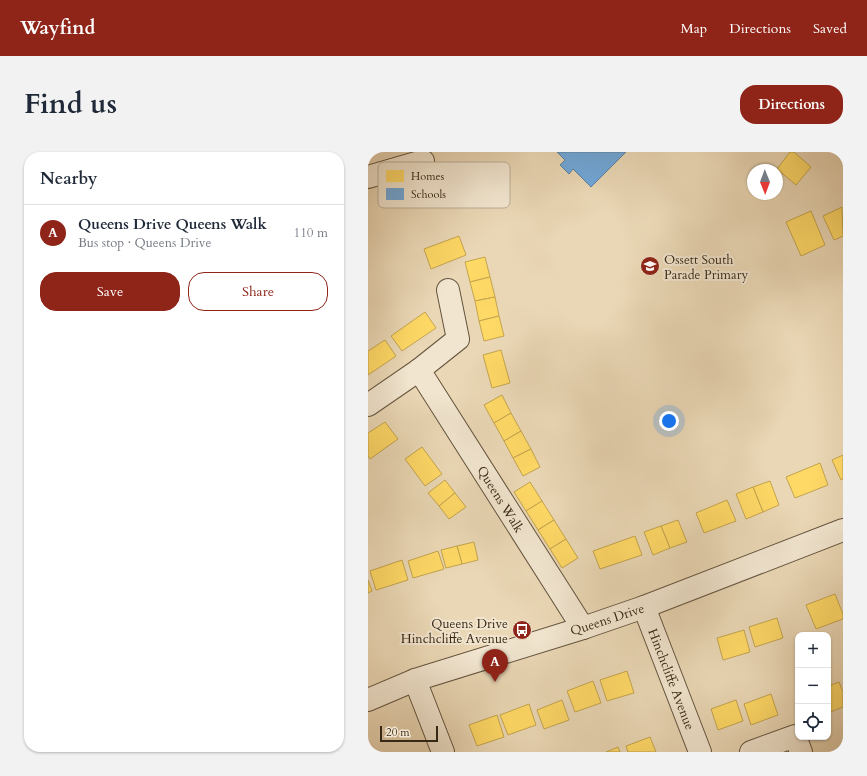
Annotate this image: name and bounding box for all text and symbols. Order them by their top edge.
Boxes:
text: Wayfind [20,15,95,41]
text: Map [681,19,707,38]
text: Directions [729,19,791,38]
text: Saved [813,19,847,38]
text: Find us [24,85,117,123]
button: Directions [740,85,843,124]
legend [378,162,510,208]
north arrow [747,164,783,200]
text: Nearby [40,167,97,190]
text: Homes [411,169,444,184]
text: Schools [411,187,446,202]
text: Queens Drive Queens Walk [78,214,267,234]
text: A [48,224,58,242]
text: 110 m [294,224,328,242]
text: Bus stop · Queens Drive [78,234,211,252]
place label: Ossett South Parade Primary [664,251,748,284]
school or university icon: Ossett South Parade Primary [639,255,661,277]
button: Save [40,272,180,311]
button: Share [188,272,328,311]
your location [659,411,679,431]
street label: Queens Walk [472,463,528,536]
street label: Queens Drive [568,599,647,640]
place label: Queens Drive Hinchcliffe Avenue [401,615,508,648]
bus stop icon: Queens Drive Hinchcliffe Avenue [511,619,533,641]
street label: Hinchcliffe Avenue [643,626,699,733]
map controls [795,632,831,740]
button: + [795,632,831,668]
pin: A [482,649,508,682]
button: − [795,668,831,704]
button: locate [795,704,831,740]
scale bar [380,724,438,743]
text: 20 m [386,725,410,740]

